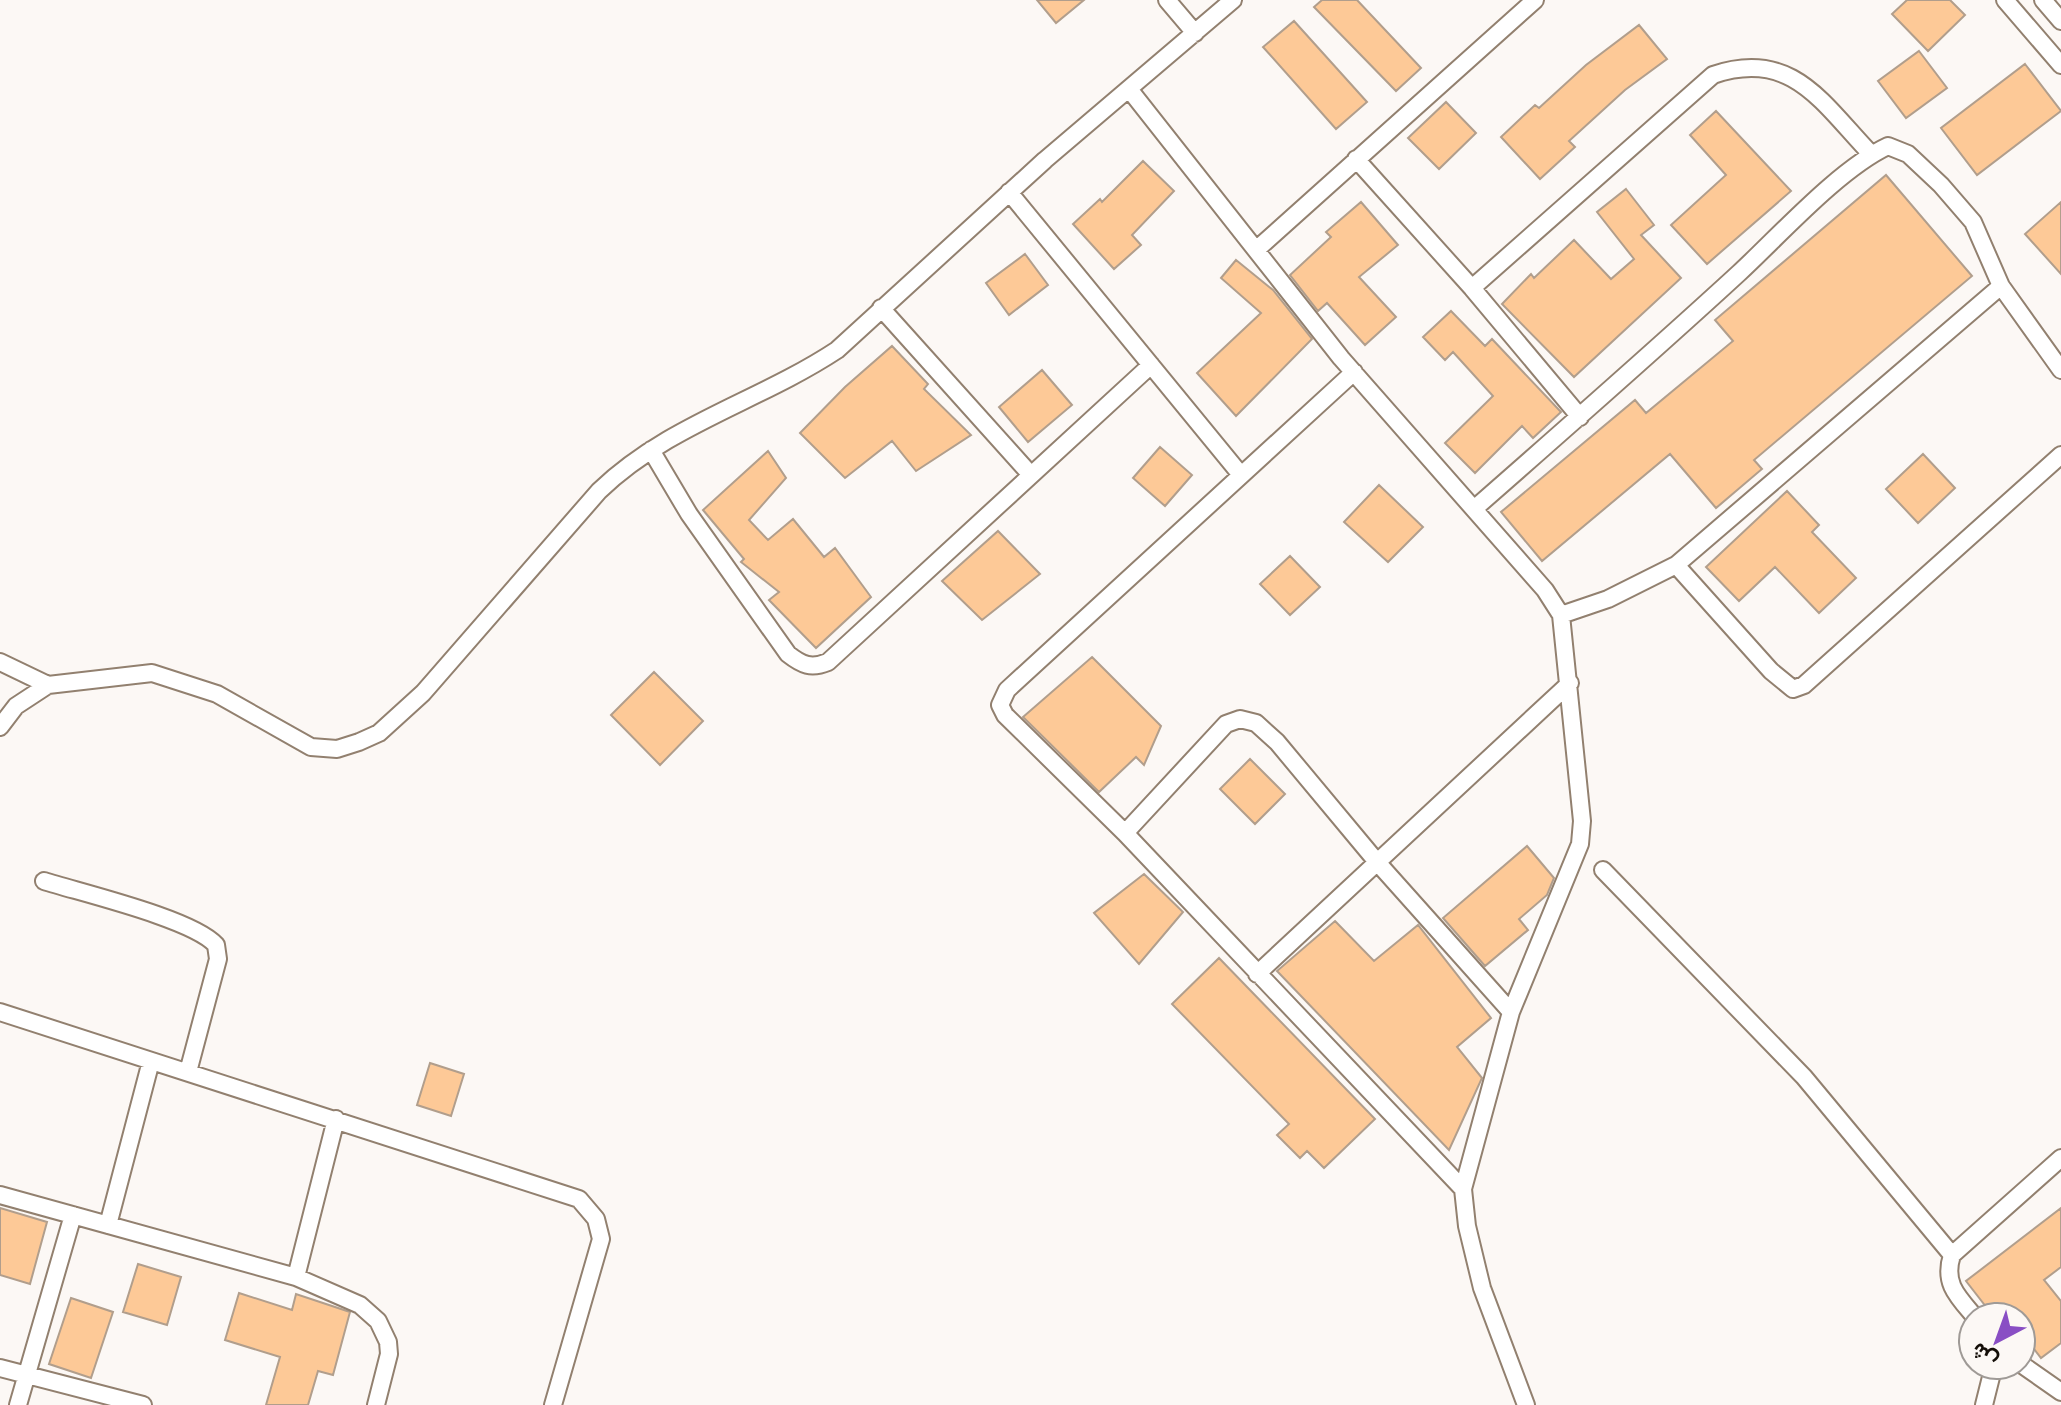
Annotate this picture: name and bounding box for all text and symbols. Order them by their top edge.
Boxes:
north arrow [1957,1301,2037,1381]
text: ش [1965,1337,2003,1375]

